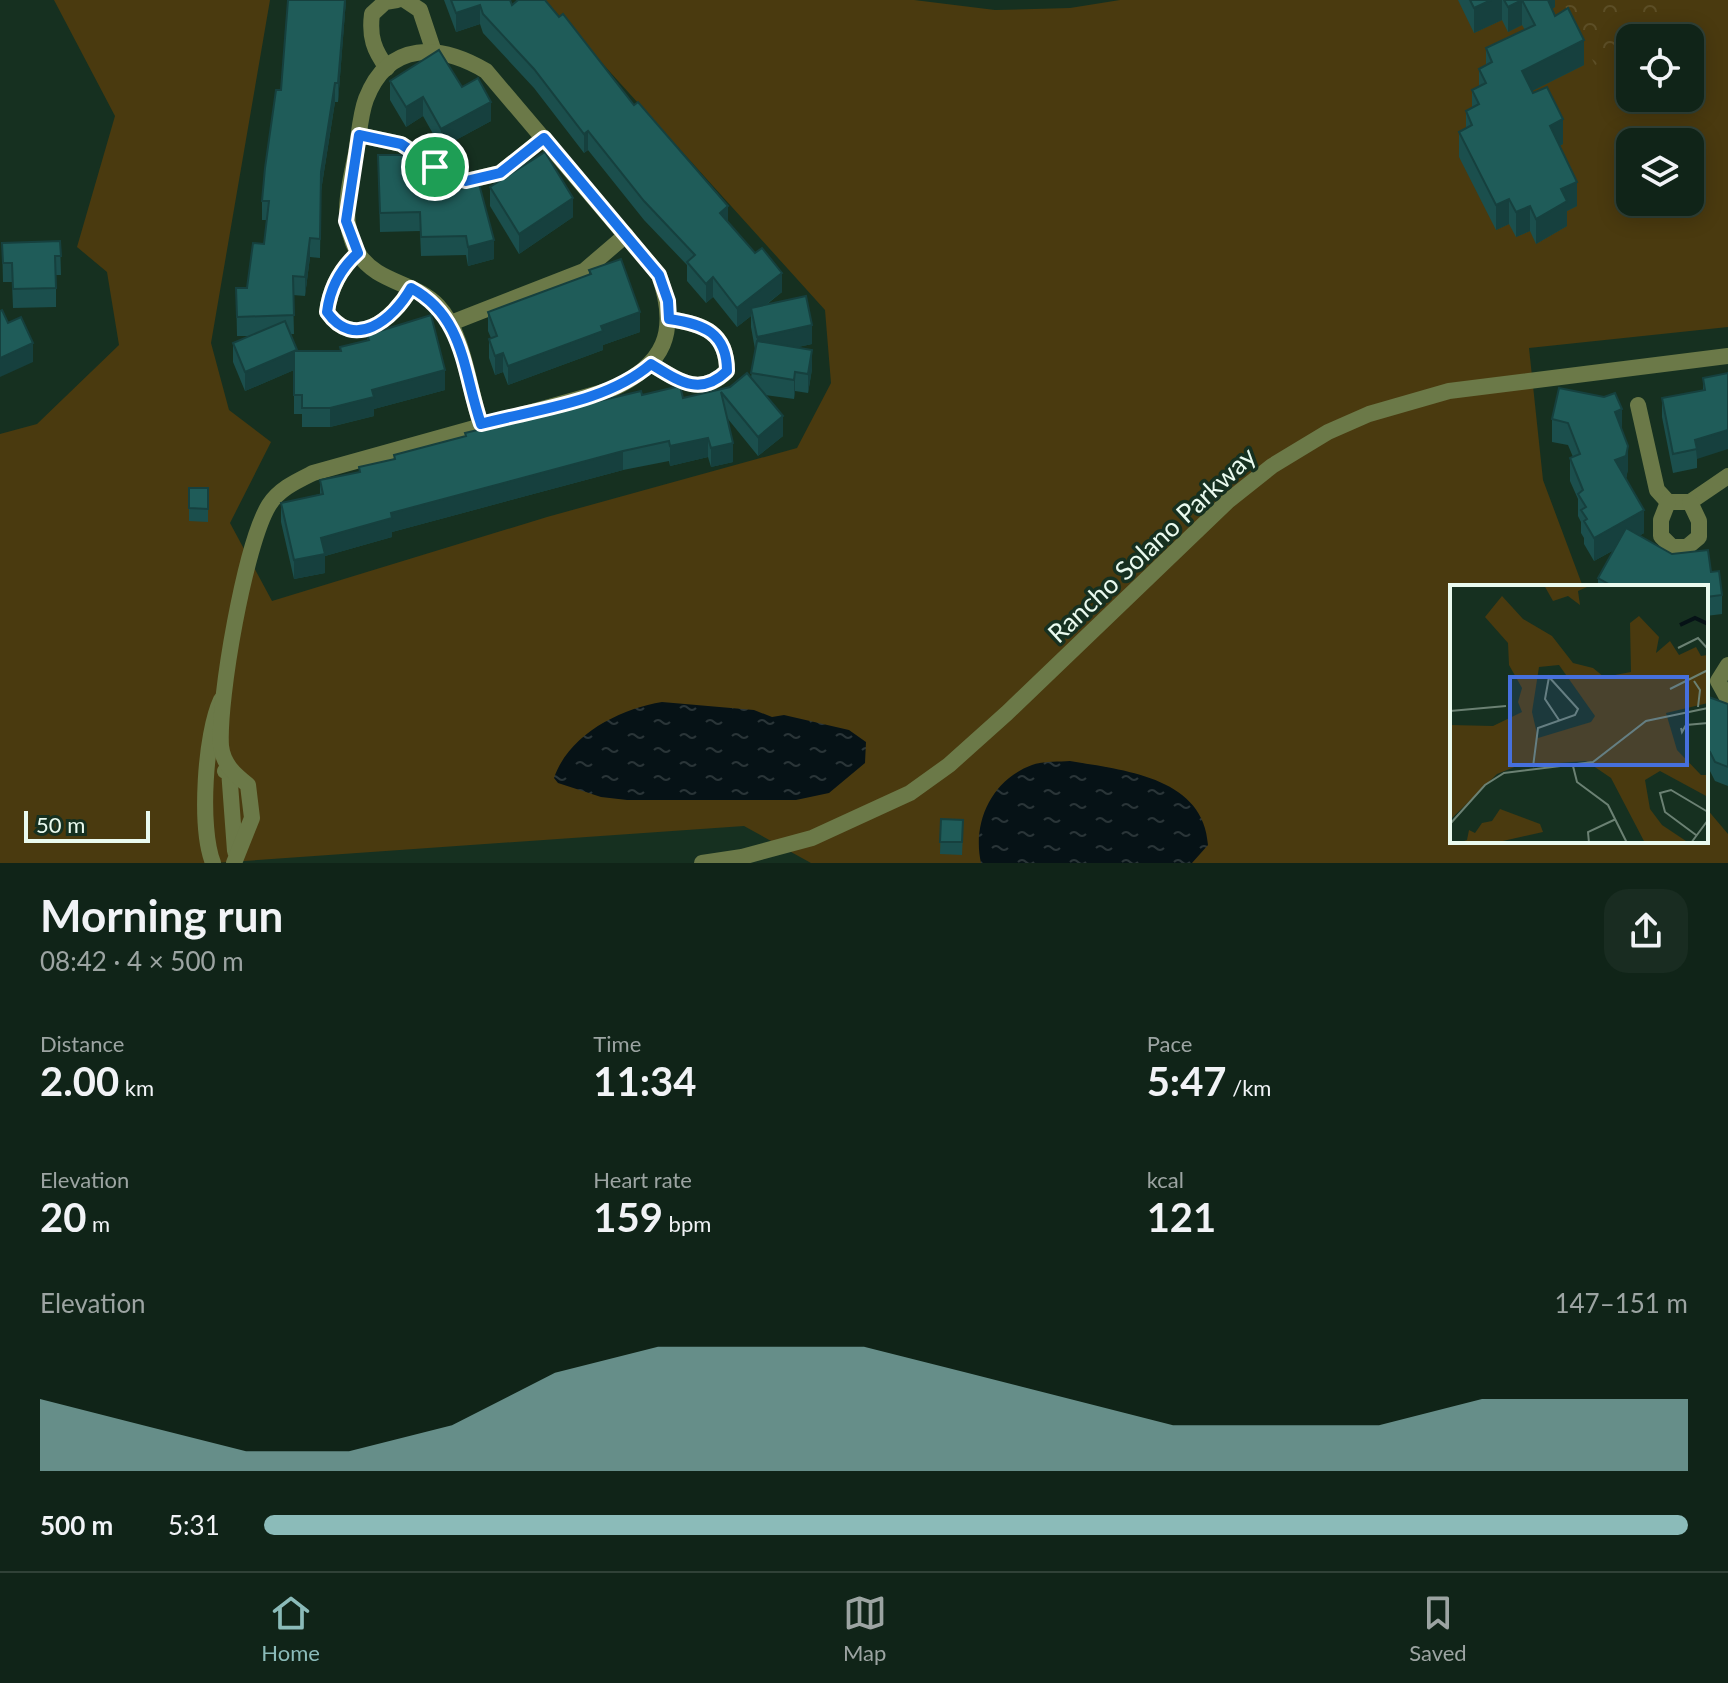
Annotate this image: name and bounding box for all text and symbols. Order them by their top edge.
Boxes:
map controls [1616,24,1704,216]
button: locate [1616,24,1704,112]
button: layers [1616,128,1704,216]
pin [401,133,469,201]
icon: arrive [413,145,457,189]
street label: Rancho Solano Parkway [1041,439,1262,649]
inset map [1450,585,1708,843]
scale bar [24,807,150,843]
text: 50 m [36,811,85,838]
text: Morning run [40,889,283,941]
button: share [1604,889,1688,973]
text: 08:42 · 4 × 500 m [40,945,244,977]
text: Distance [40,1030,124,1057]
text: Time [593,1030,641,1057]
text: Pace [1147,1030,1192,1057]
text: 2.00 [40,1057,119,1105]
text: 11:34 [593,1057,696,1105]
text: 5:47 [1147,1057,1227,1105]
text: km [119,1074,154,1101]
text: /km [1227,1074,1271,1101]
text: Elevation [40,1166,129,1193]
text: Heart rate [593,1166,692,1193]
text: kcal [1147,1166,1184,1193]
text: 20 [40,1193,86,1241]
text: 159 [593,1193,663,1241]
text: 121 [1147,1193,1216,1241]
text: m [86,1210,110,1237]
text: bpm [663,1210,711,1237]
text: Elevation [40,1287,146,1319]
text: 147–151 m [1554,1287,1688,1319]
text: 500 m [40,1509,113,1541]
text: 5:31 [168,1509,220,1541]
tab: Home [261,1591,320,1666]
tab: Map [843,1591,887,1666]
tab: Saved [1409,1591,1467,1666]

